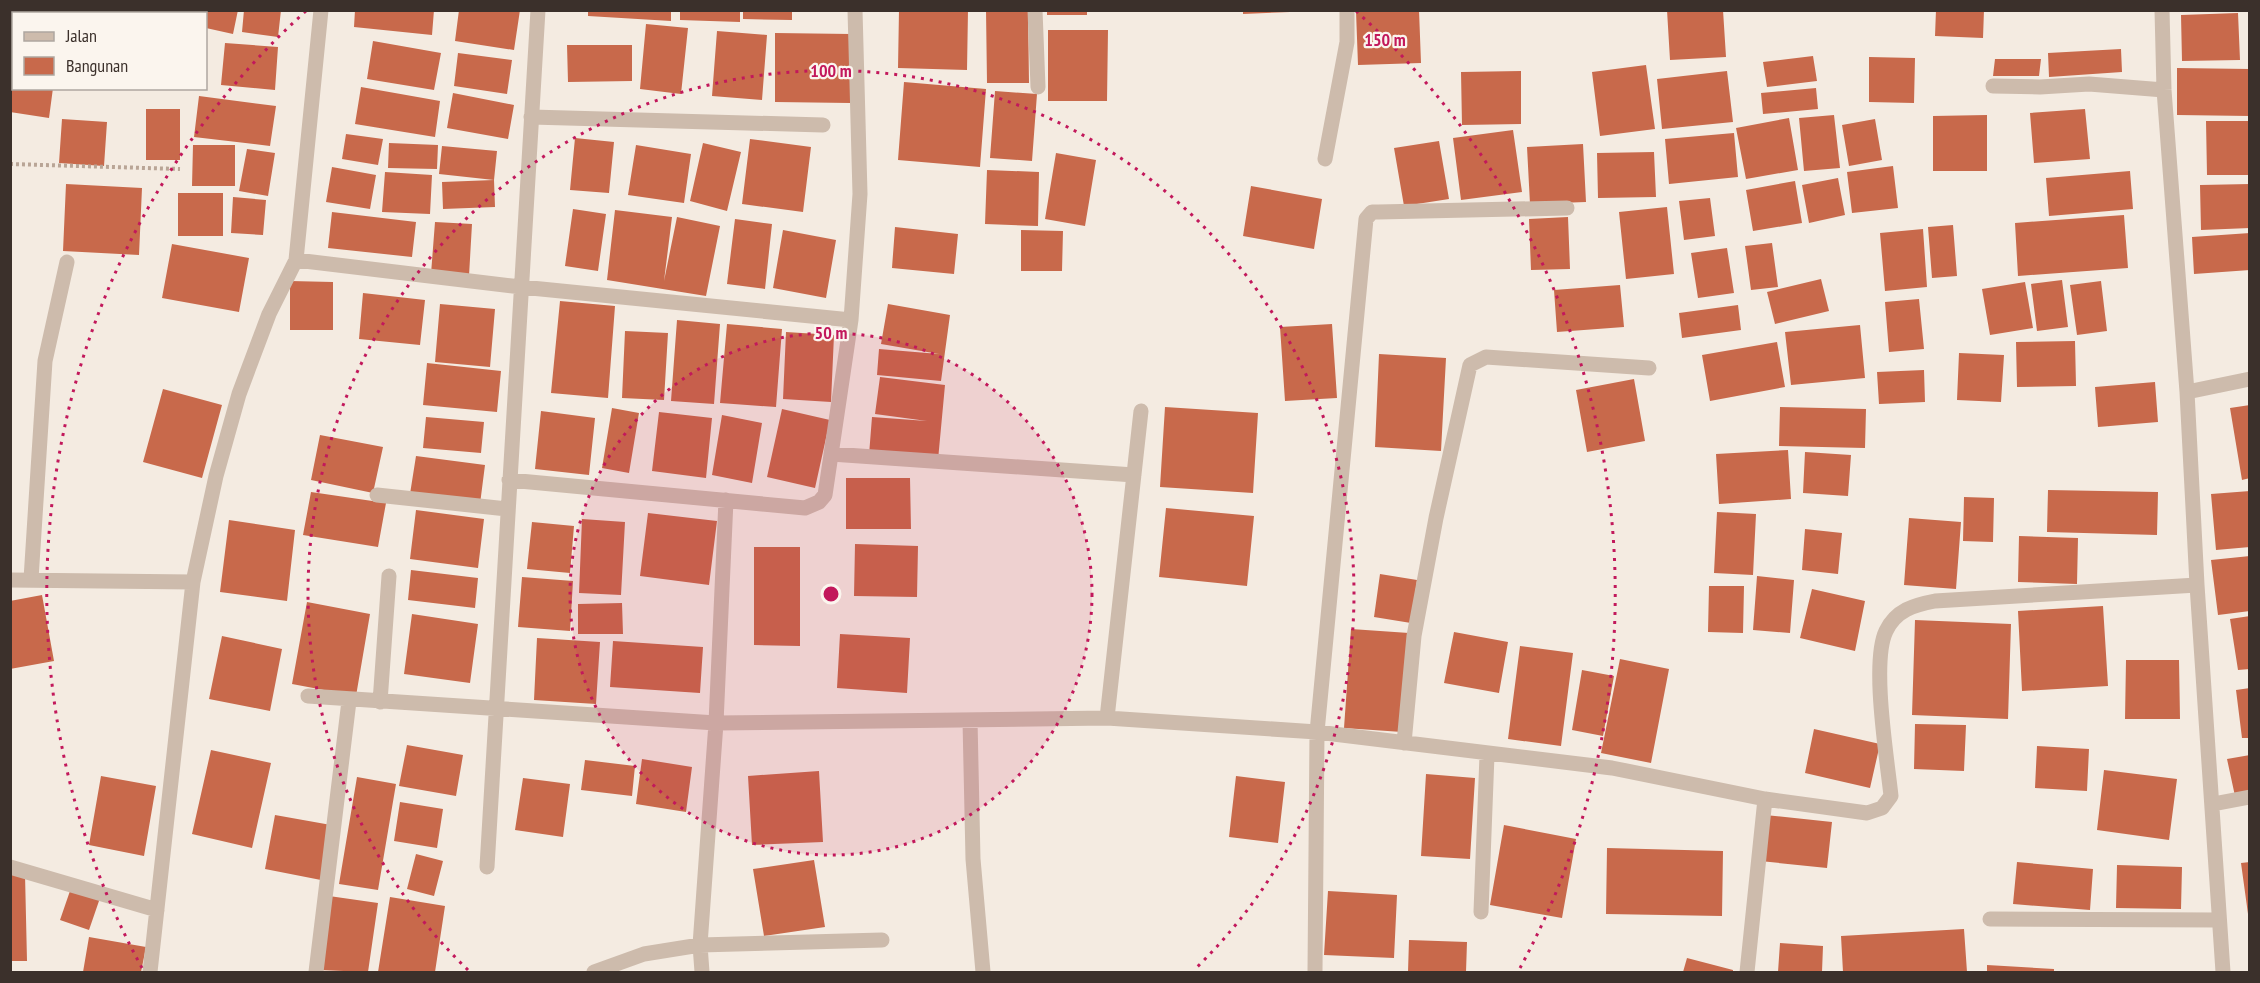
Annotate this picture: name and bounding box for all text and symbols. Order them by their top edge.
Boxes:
legend [12,12,207,90]
text: Jalan [65,24,97,47]
text: 150 m [1364,28,1406,51]
text: Bangunan [66,54,128,77]
text: 100 m [810,59,852,82]
text: 50 m [815,321,847,344]
centre of rings [821,584,841,604]

